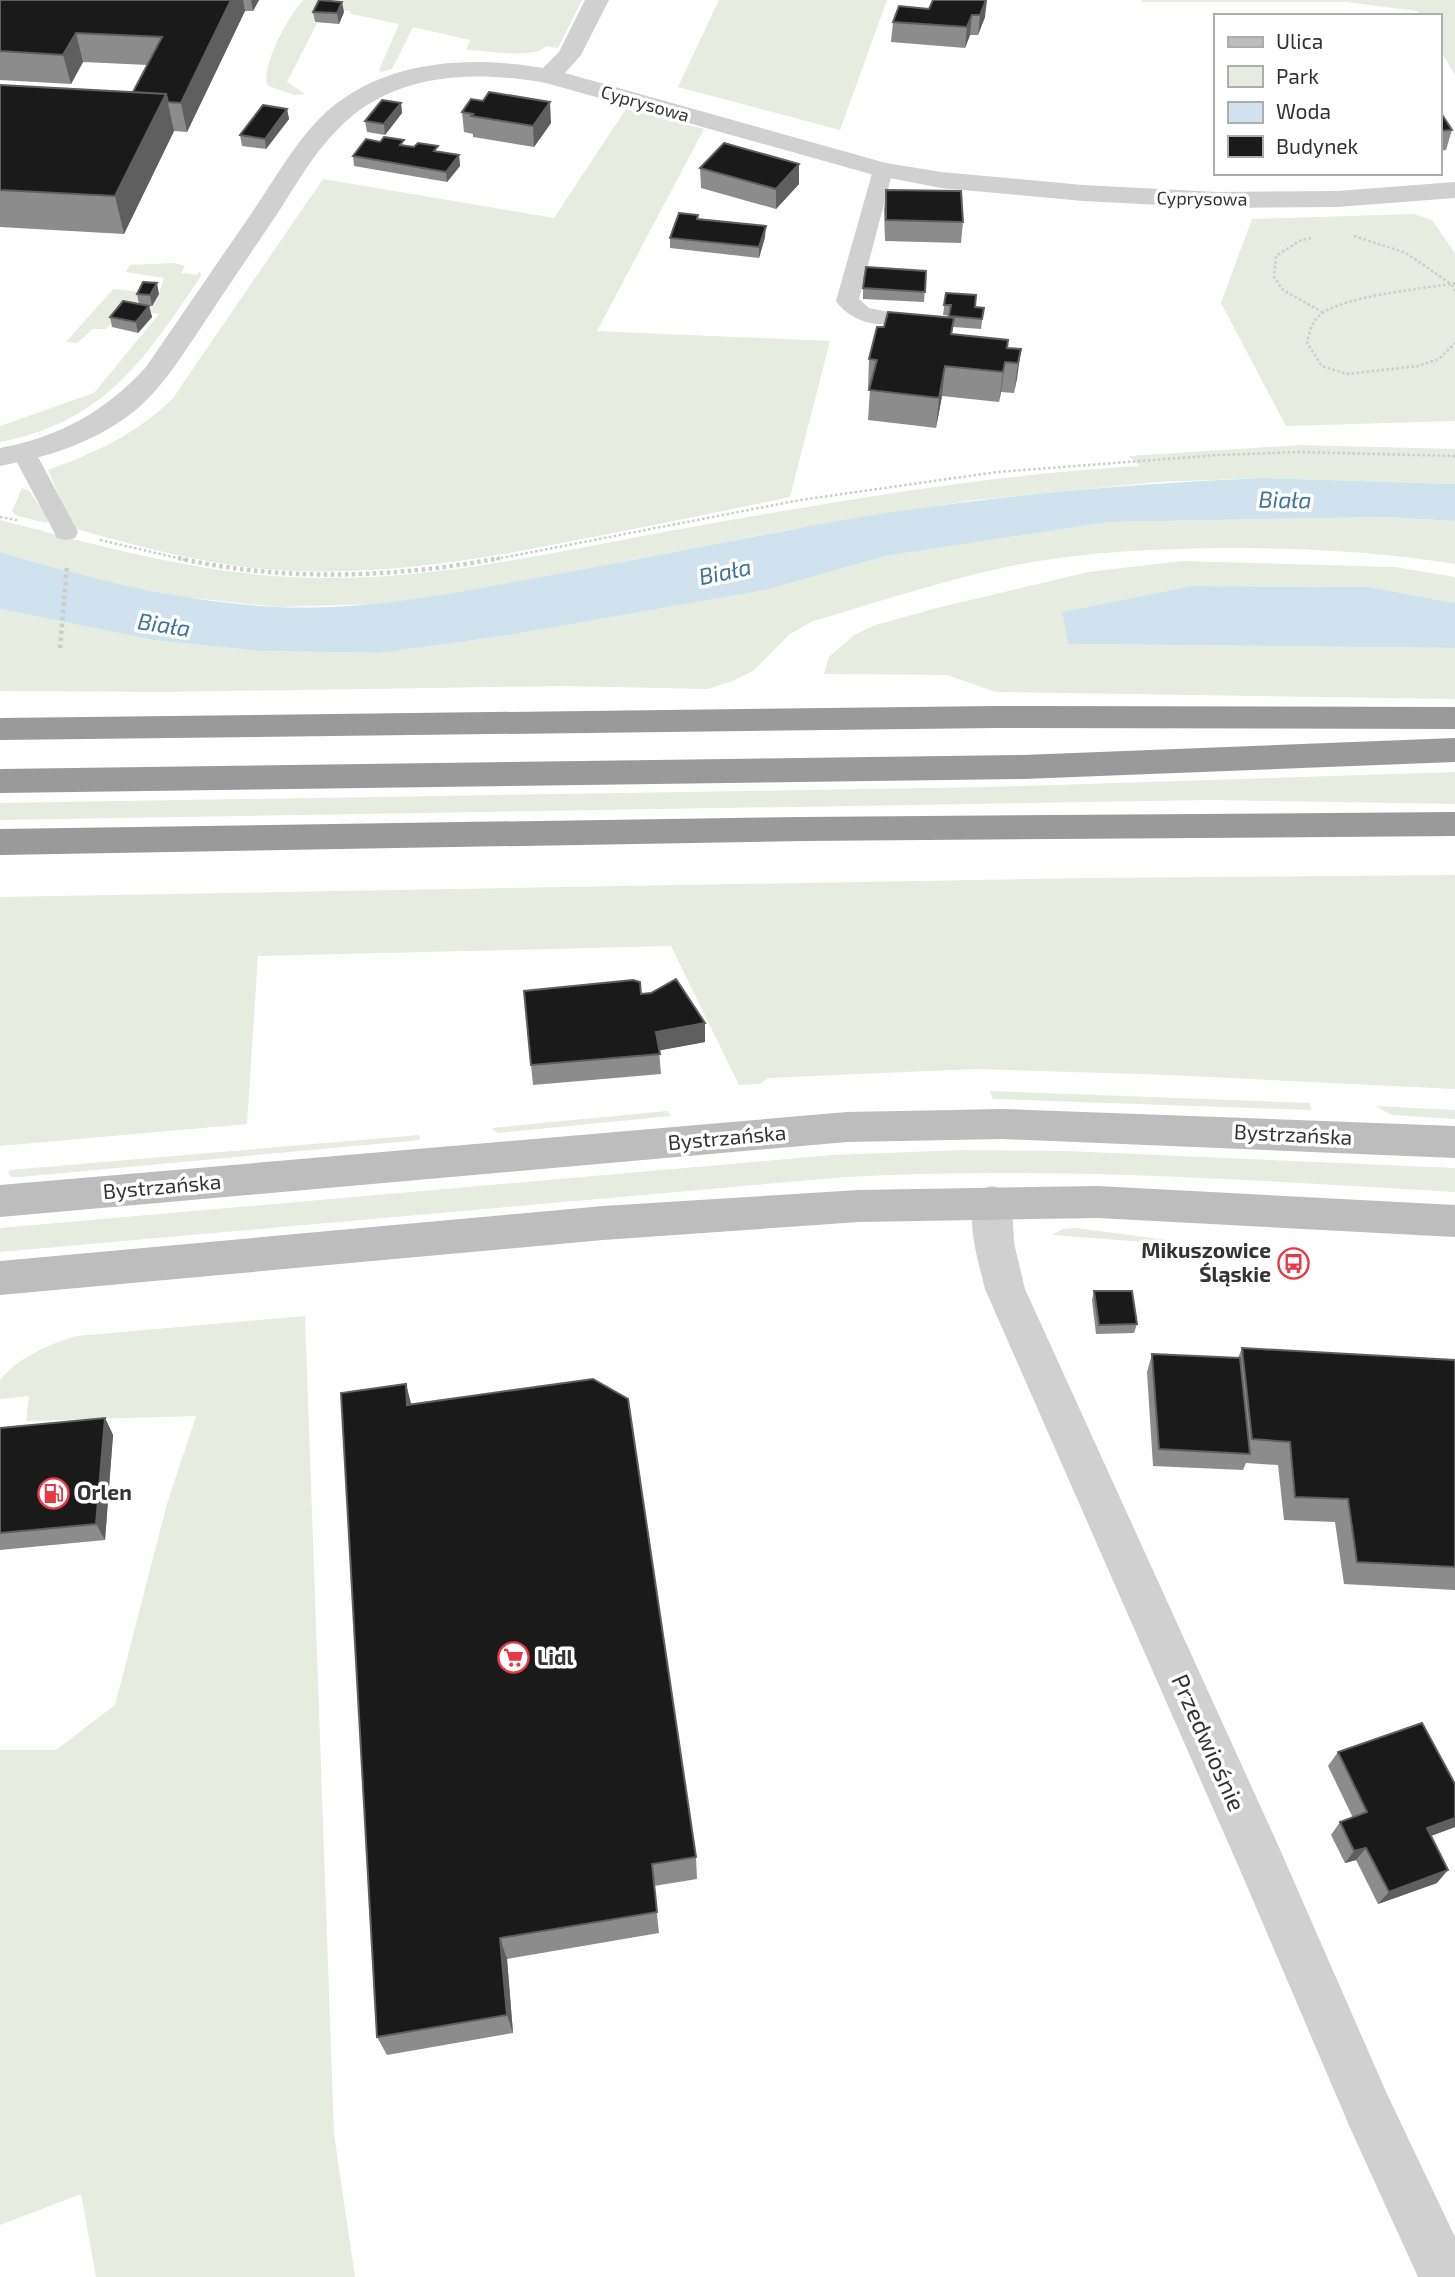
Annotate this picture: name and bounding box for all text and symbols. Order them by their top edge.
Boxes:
legend [1214,14,1441,175]
text: Ulica [1276,28,1323,53]
text: Park [1276,63,1319,88]
street label: Cyprysowa [599,80,692,126]
text: Woda [1276,98,1331,123]
text: Budynek [1276,133,1359,158]
street label: Cyprysowa [1156,186,1248,210]
water label: Biała [1258,485,1312,513]
water label: Biała [696,552,754,590]
water label: Biała [136,606,193,642]
street label: Bystrzańska [1233,1118,1353,1149]
street label: Bystrzańska [667,1119,787,1154]
street label: Bystrzańska [102,1168,222,1203]
place label: Mikuszowice Śląskie [1141,1237,1271,1287]
bus stop icon: Mikuszowice Śląskie [1277,1246,1311,1280]
fuel station icon: Orlen [37,1476,71,1510]
place label: Orlen [77,1479,132,1504]
supermarket icon: Lidl [497,1641,531,1675]
place label: Lidl [537,1644,574,1669]
street label: Przedwiośnie [1166,1669,1253,1815]

